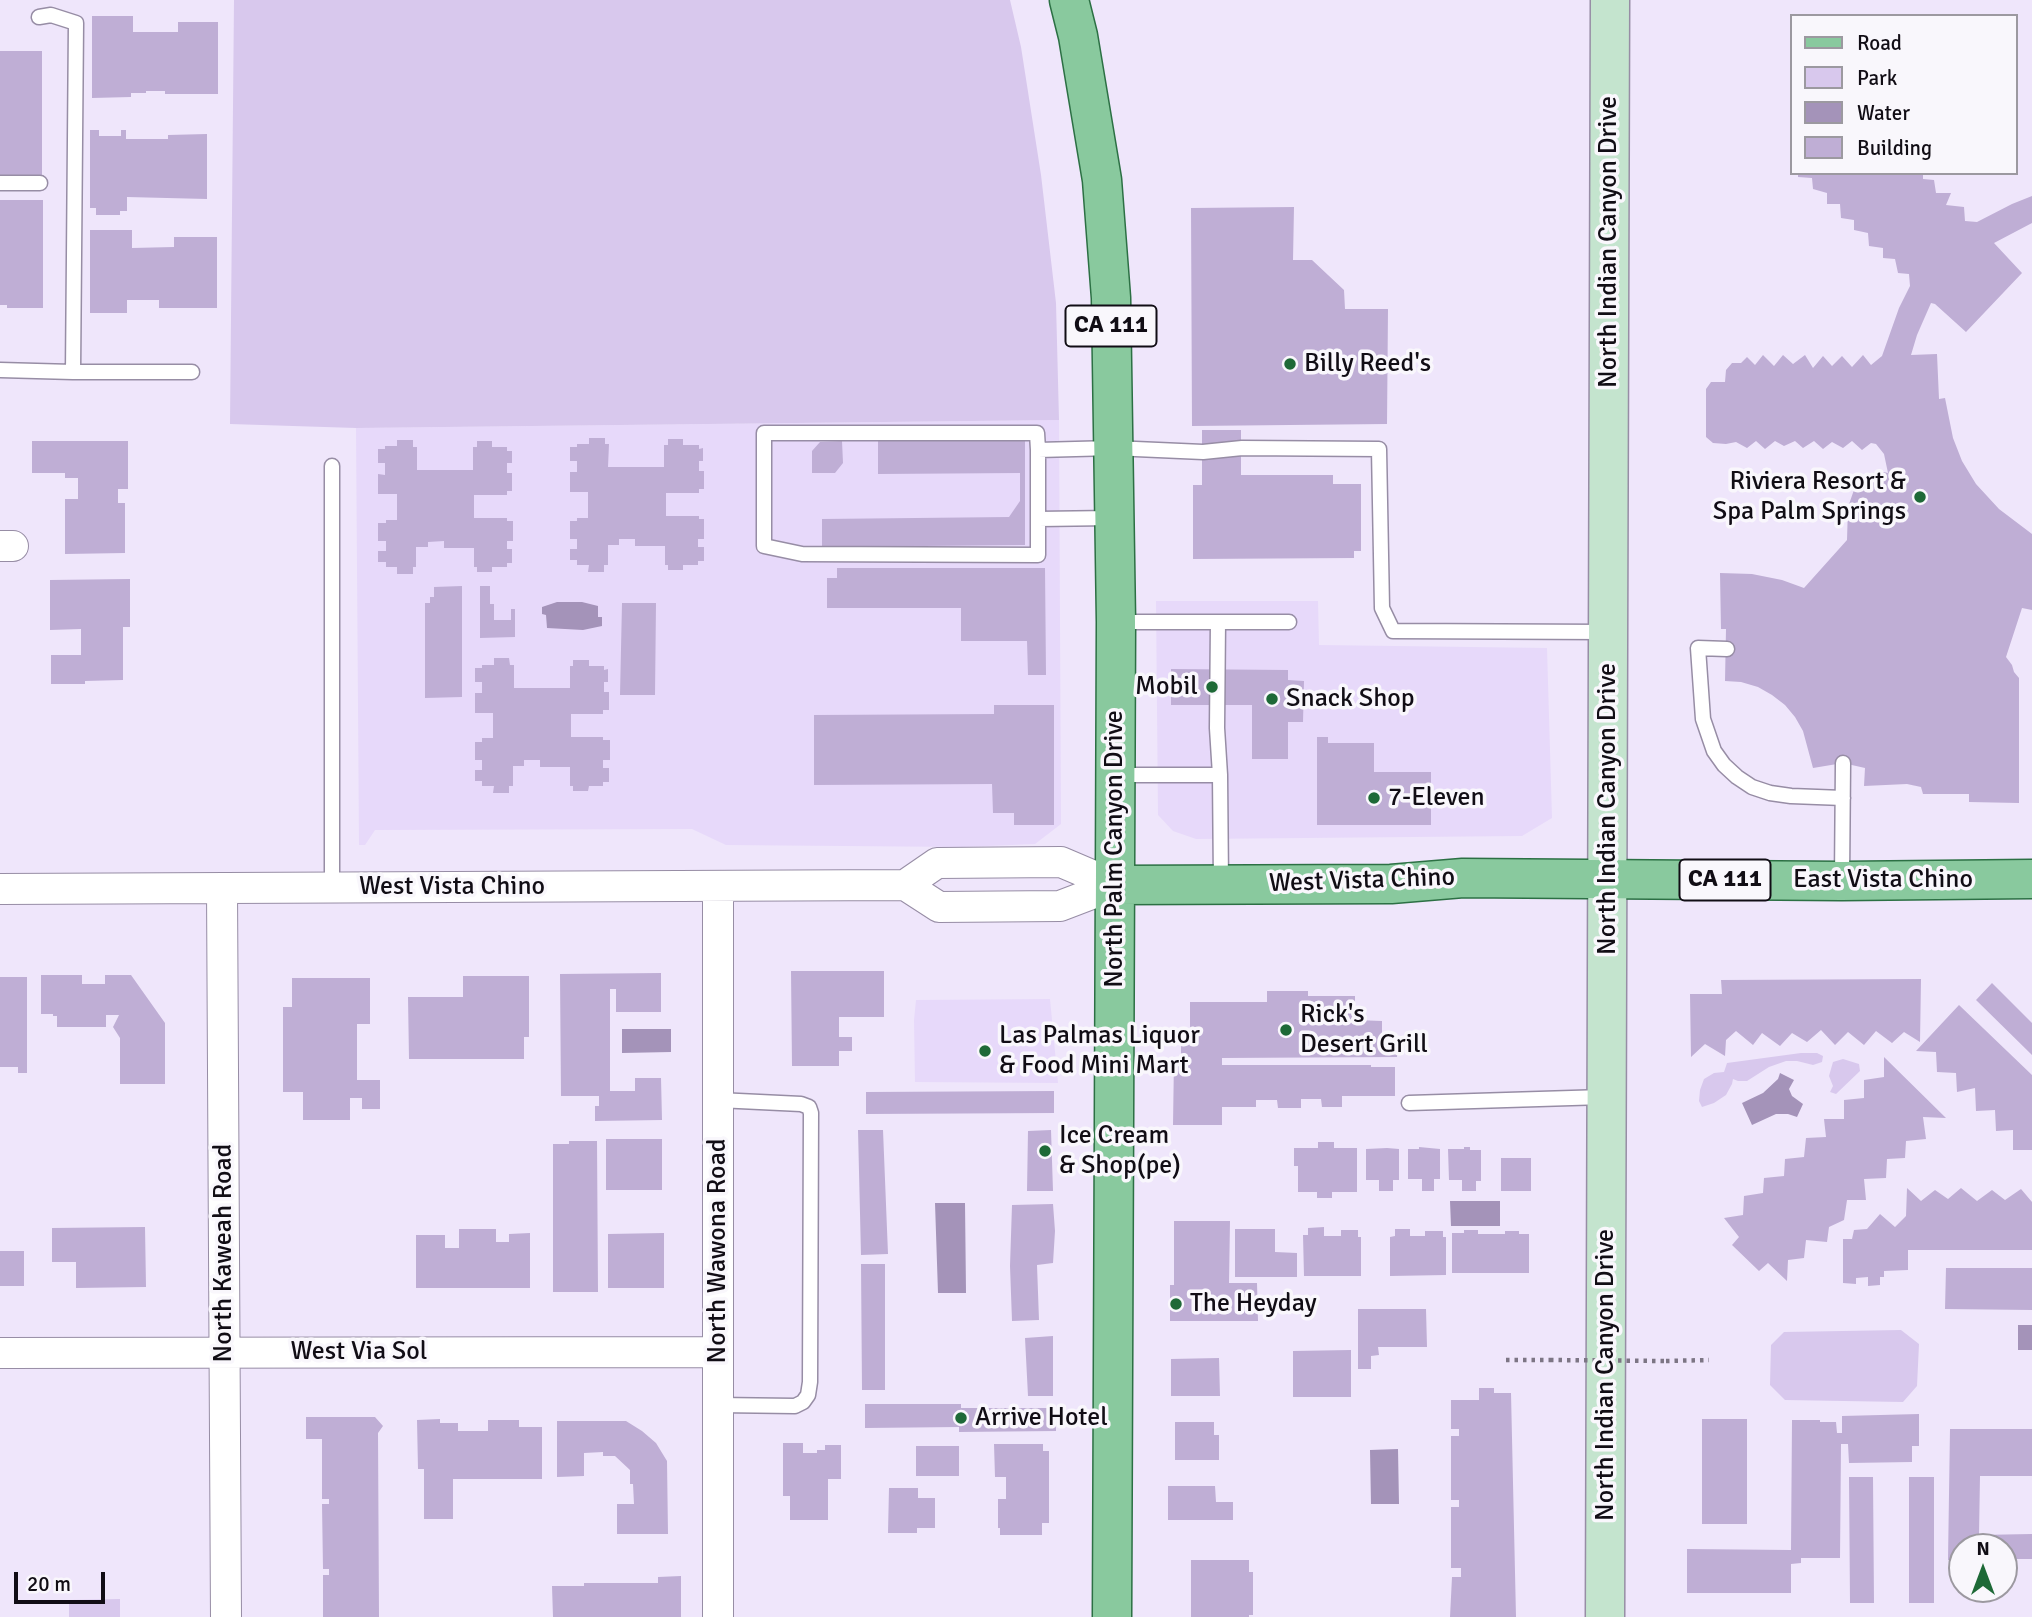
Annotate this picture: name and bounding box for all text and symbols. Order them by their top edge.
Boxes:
legend [1790,14,2018,175]
text: Road [1857,30,1902,56]
text: Park [1857,65,1897,91]
street label: North Indian Canyon Drive [1593,96,1625,388]
text: Water [1857,100,1910,126]
text: Building [1857,135,1932,161]
road number: CA 111 [1066,306,1156,346]
place label: Billy Reed's [1304,348,1431,380]
marker: Billy Reed's [1282,356,1298,372]
place label: Riviera Resort & Spa Palm Springs [1713,466,1906,528]
marker: Riviera Resort & Spa Palm Springs [1912,489,1928,505]
street label: North Indian Canyon Drive [1592,663,1624,955]
place label: Mobil [1135,671,1198,703]
marker: Mobil [1204,679,1220,695]
place label: Snack Shop [1286,683,1415,715]
marker: Snack Shop [1264,691,1280,707]
street label: North Palm Canyon Drive [1099,710,1131,988]
place label: 7-Eleven [1388,782,1485,814]
marker: 7-Eleven [1366,790,1382,806]
road number: CA 111 [1680,860,1770,900]
street label: West Vista Chino [1268,862,1456,900]
street label: East Vista Chino [1793,864,1973,896]
street label: West Vista Chino [359,871,545,903]
place label: Rick's Desert Grill [1300,999,1428,1060]
place label: Las Palmas Liquor & Food Mini Mart [999,1020,1200,1082]
marker: Rick's Desert Grill [1278,1022,1294,1038]
marker: Las Palmas Liquor & Food Mini Mart [977,1043,993,1059]
place label: Ice Cream & Shop(pe) [1059,1120,1181,1182]
street label: North Wawona Road [702,1139,734,1363]
marker: Ice Cream & Shop(pe) [1037,1143,1053,1159]
street label: North Kaweah Road [208,1144,240,1362]
street label: North Indian Canyon Drive [1590,1229,1622,1521]
place label: The Heyday [1190,1288,1317,1320]
marker: The Heyday [1168,1296,1184,1312]
street label: West Via Sol [291,1336,427,1368]
place label: Arrive Hotel [975,1402,1108,1434]
marker: Arrive Hotel [953,1410,969,1426]
north arrow [1948,1533,2018,1603]
text: N [1976,1537,1990,1561]
scale bar [18,1558,108,1602]
text: 20 m [27,1571,71,1597]

